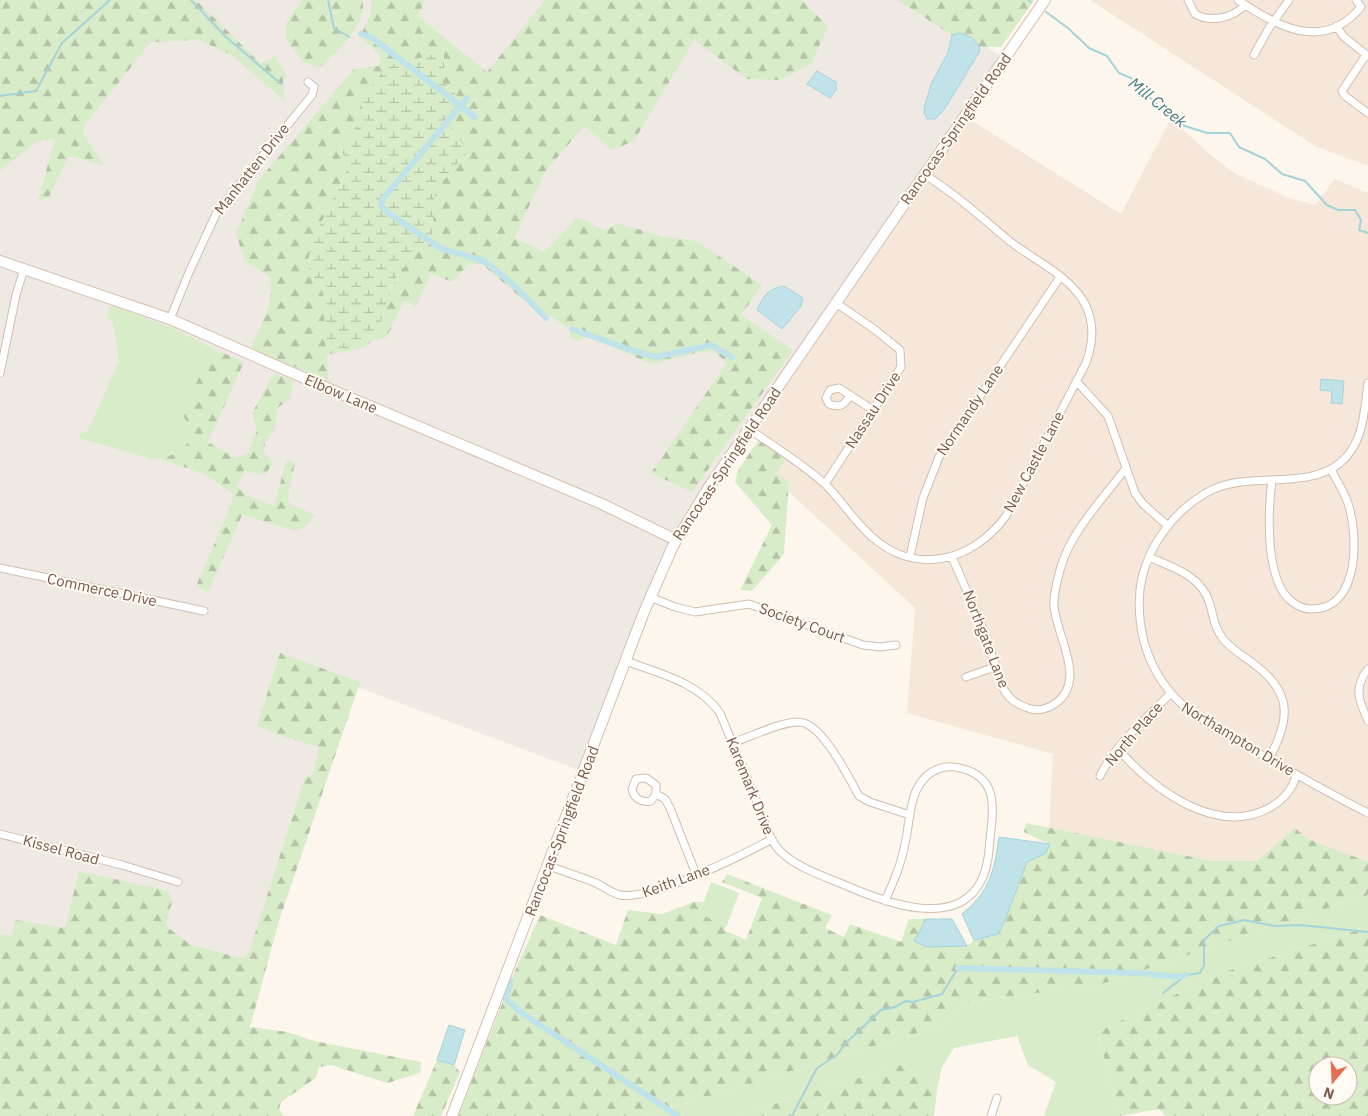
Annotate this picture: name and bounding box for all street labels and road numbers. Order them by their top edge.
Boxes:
street label: Rancocas-Springfield Road [896,49,1015,208]
street label: Manhatten Drive [210,119,293,218]
street label: Normandy Lane [932,360,1007,459]
street label: Nassau Drive [841,368,905,452]
street label: Elbow Lane [302,370,380,417]
street label: Rancocas-Springfield Road [668,383,785,544]
street label: New Castle Lane [999,408,1068,516]
street label: Commerce Drive [46,569,159,610]
street label: Northgate Lane [959,587,1014,691]
street label: Society Court [757,598,848,647]
street label: Northampton Drive [1178,697,1298,780]
street label: North Place [1101,698,1167,770]
street label: Karemark Drive [722,734,779,838]
street label: Rancocas-Springfield Road [520,743,603,919]
street label: Kissel Road [21,830,101,869]
street label: Keith Lane [639,860,712,902]

